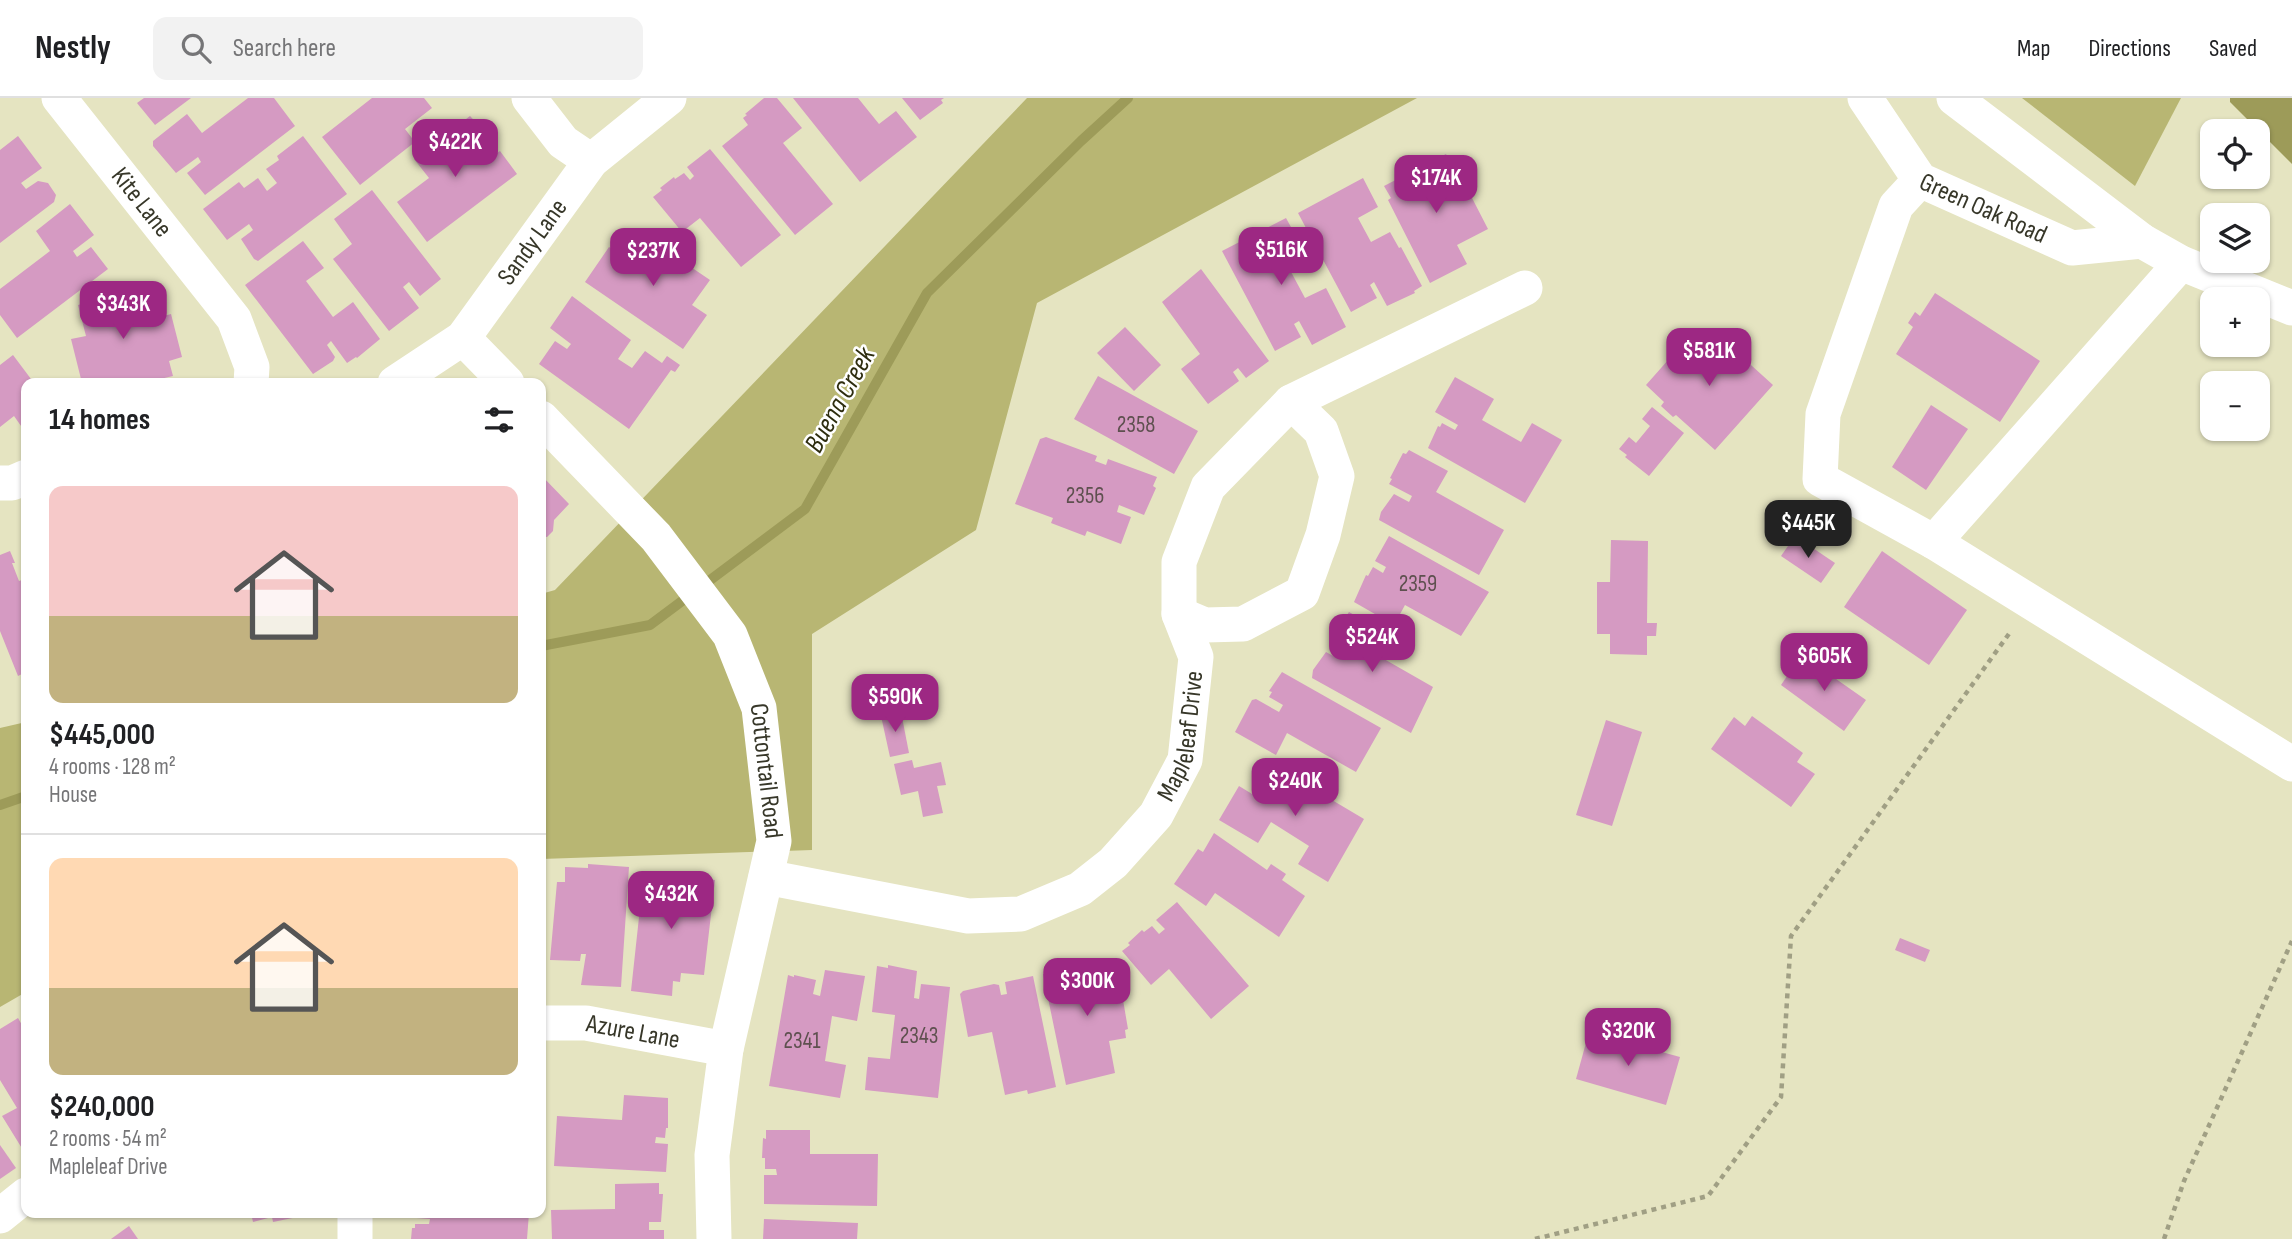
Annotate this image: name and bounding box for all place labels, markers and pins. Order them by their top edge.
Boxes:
pin: $422K [406,120,504,179]
pin: $174K [1387,156,1485,215]
pin: $237K [604,228,702,288]
pin: $516K [1232,228,1330,287]
pin: $343K [74,282,172,341]
pin: $581K [1660,328,1758,388]
pin: $445K [1759,500,1857,560]
pin: $524K [1323,614,1421,674]
pin: $605K [1775,634,1873,693]
pin: $590K [846,674,944,734]
pin: $240K [1246,758,1344,818]
pin: $432K [622,872,720,931]
pin: $300K [1038,958,1136,1018]
pin: $320K [1579,1009,1677,1068]

